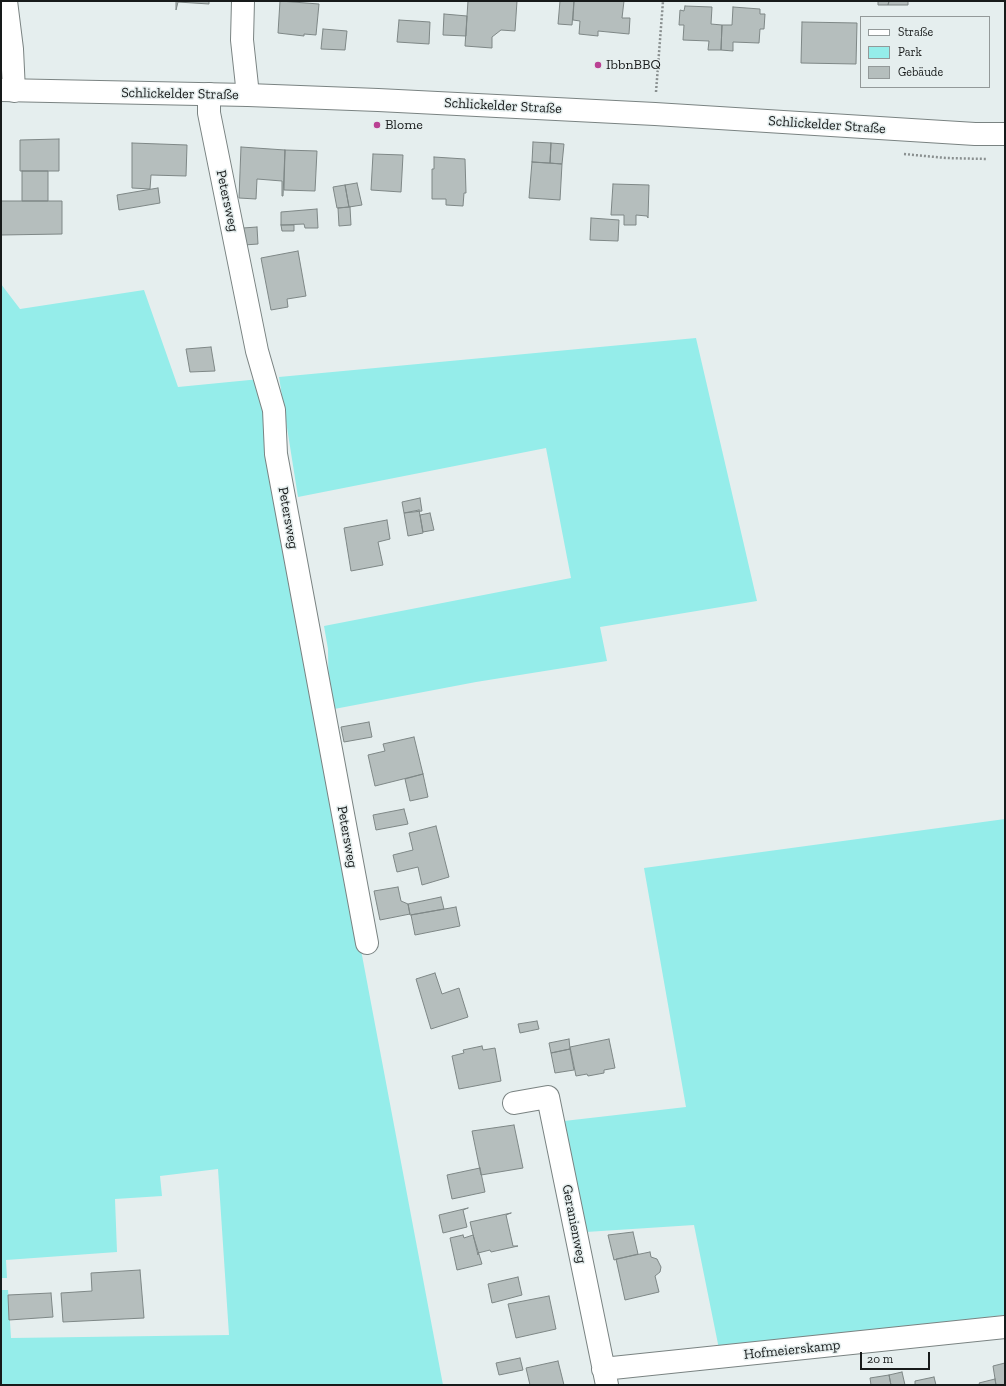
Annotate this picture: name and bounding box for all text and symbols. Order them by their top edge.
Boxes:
legend [860,16,990,88]
text: Straße [898,25,933,39]
text: Park [898,45,922,59]
place label: IbbnBBQ [606,57,661,73]
marker: IbbnBBQ [593,60,603,70]
text: Gebäude [898,65,943,79]
street label: Schlickelder Straße [121,85,239,103]
street label: Schlickelder Straße [444,95,562,117]
street label: Schlickelder Straße [768,113,886,137]
place label: Blome [385,117,423,133]
marker: Blome [372,120,382,130]
street label: Petersweg [212,168,242,234]
street label: Petersweg [274,486,302,550]
street label: Petersweg [333,805,361,869]
street label: Geranienweg [558,1183,590,1265]
street label: Hofmeierskamp [743,1337,841,1363]
scale bar [862,1344,932,1370]
text: 20 m [867,1352,893,1366]

